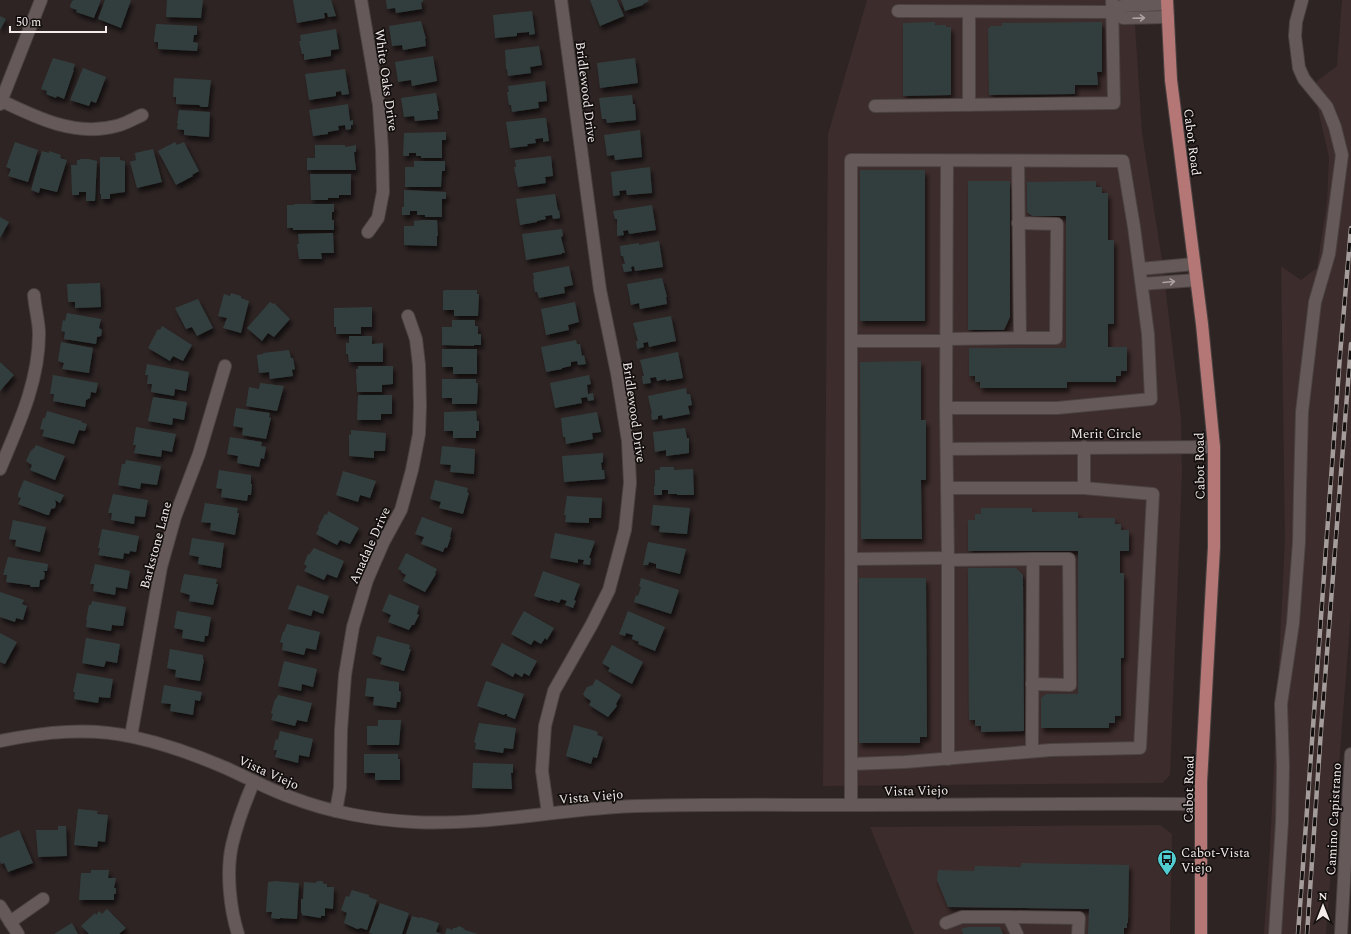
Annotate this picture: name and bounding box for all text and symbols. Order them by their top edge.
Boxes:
scale bar [10,8,106,34]
text: 50 m [16,13,41,32]
one-way arrow [1132,14,1145,22]
street label: White Oaks Drive [369,28,403,133]
street label: Bridlewood Drive [570,41,602,144]
street label: Cabot Road [1178,108,1206,177]
one-way arrow [1162,278,1175,286]
street label: Bridlewood Drive [617,360,651,464]
street label: Merit Circle [1071,424,1141,444]
street label: Cabot Road [1189,432,1211,500]
street label: Barkstone Lane [135,499,177,591]
street label: Anadale Drive [344,504,396,587]
street label: Vista Viejo [235,751,302,795]
street label: Cabot Road [1178,755,1200,823]
street label: Camino Capistrano [1321,762,1347,876]
street label: Vista Viejo [884,780,948,802]
street label: Vista Viejo [558,784,624,810]
place label: Cabot-Vista Viejo [1181,843,1251,878]
bus stop icon: Cabot-Vista Viejo [1156,848,1178,876]
north arrow [1303,886,1343,926]
text: N [1319,888,1328,905]

